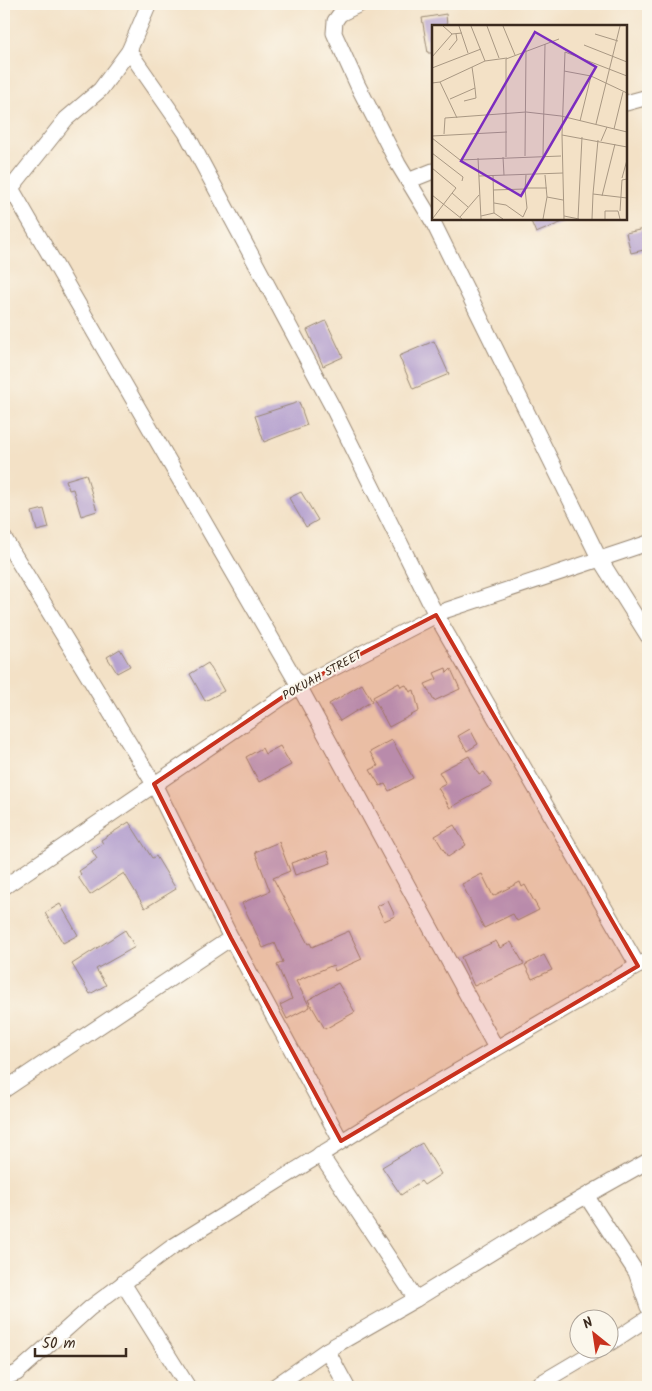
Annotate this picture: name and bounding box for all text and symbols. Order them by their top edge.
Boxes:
inset map [432,25,627,220]
street label: POKUAH STREET [279,645,367,705]
north arrow [570,1308,620,1358]
text: N [579,1312,597,1335]
scale bar [35,1326,126,1358]
text: 50 m [42,1332,76,1356]

